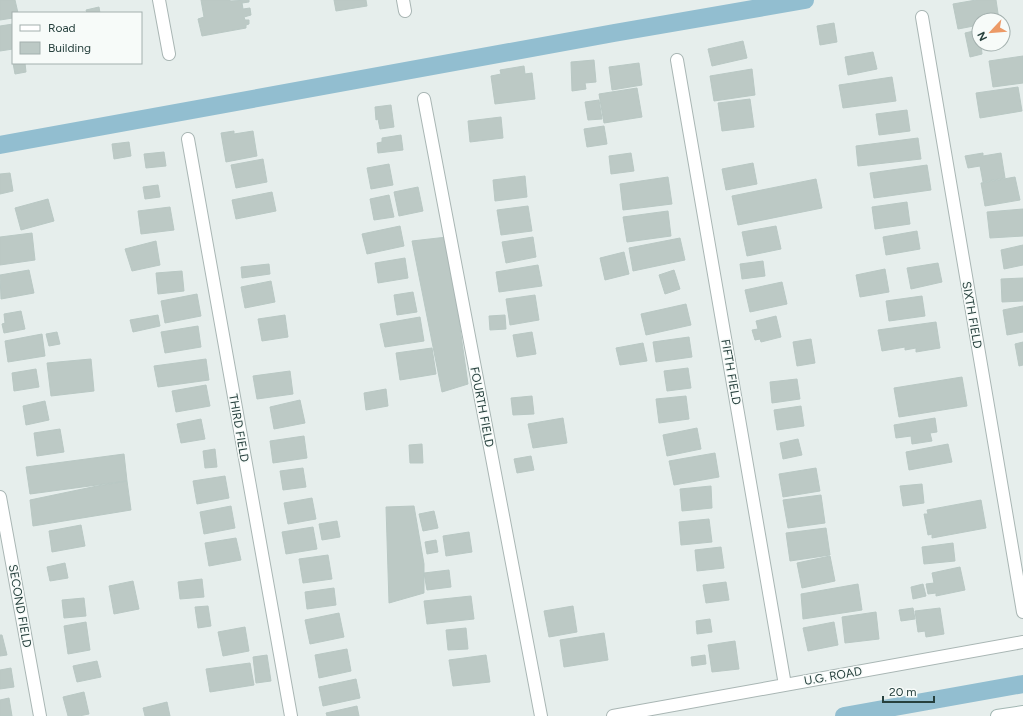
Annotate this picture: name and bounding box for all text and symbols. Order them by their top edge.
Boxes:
legend [12,12,142,64]
north arrow [971,12,1011,52]
text: Road [48,21,76,35]
text: N [975,29,990,43]
text: Building [48,41,91,55]
street label: SIXTH FIELD [959,280,985,350]
street label: FIFTH FIELD [718,338,744,406]
street label: FOURTH FIELD [467,366,497,448]
street label: THIRD FIELD [226,393,252,463]
street label: SECOND FIELD [6,563,34,649]
street label: U.G. ROAD [803,664,863,688]
scale bar [883,678,934,704]
text: 20 m [889,685,917,699]

